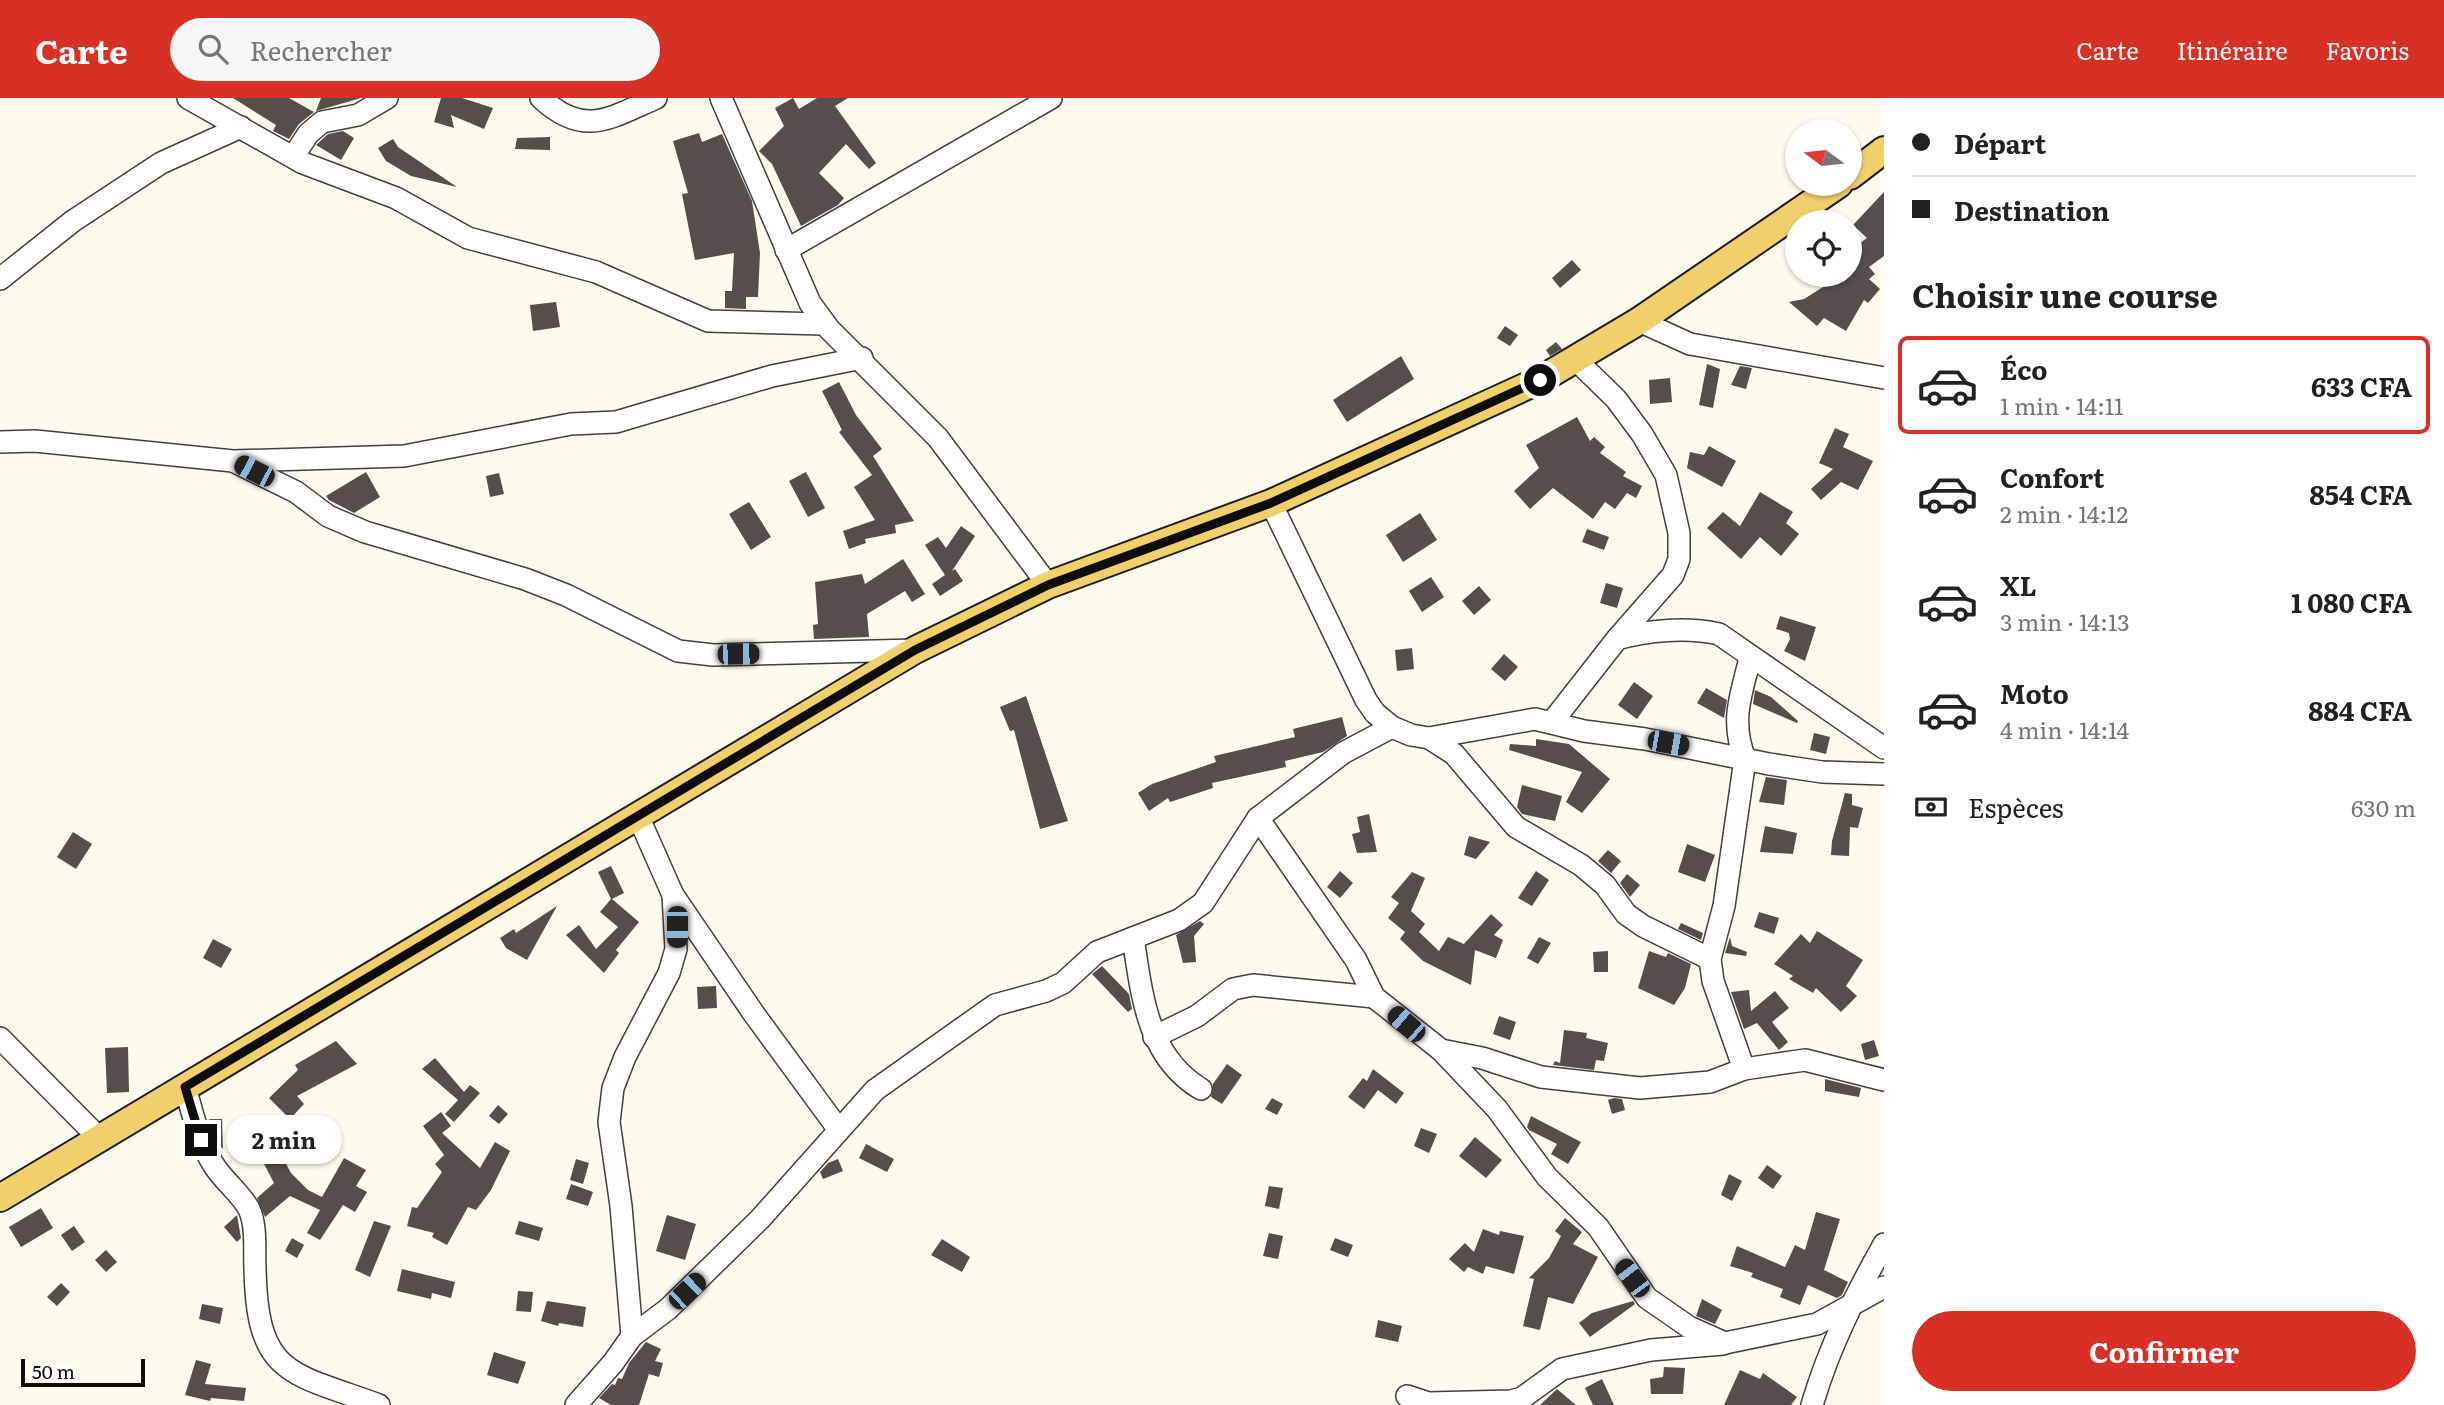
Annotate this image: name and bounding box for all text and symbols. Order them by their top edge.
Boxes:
search box [170,18,660,81]
text: Carte [35,25,128,74]
icon: search [194,30,232,68]
text: Rechercher [250,30,392,69]
text: Carte [2076,32,2139,67]
text: Itinéraire [2177,32,2288,67]
text: Favoris [2326,32,2409,67]
north arrow [1785,119,1862,196]
map controls [1785,119,1862,287]
text: Départ [1954,123,2046,162]
text: Destination [1954,190,2110,229]
button: locate [1785,210,1862,287]
text: Choisir une course [1912,270,2218,318]
text: Éco [2000,349,2048,388]
icon: car [1916,354,1979,417]
route start [1524,364,1556,396]
text: 633 CFA [2311,366,2412,405]
text: 1 min · 14:11 [2000,388,2124,422]
car [231,452,278,490]
text: Confort [2000,457,2104,496]
icon: car [1916,462,1979,525]
text: 854 CFA [2309,474,2412,513]
text: 2 min · 14:12 [2000,496,2128,530]
text: XL [2000,565,2037,604]
icon: car [1916,570,1979,633]
text: 1 080 CFA [2291,582,2412,621]
text: 3 min · 14:13 [2000,604,2130,638]
car [717,643,760,665]
text: Moto [2000,673,2069,712]
icon: car [1916,678,1979,741]
text: 884 CFA [2308,690,2412,729]
text: 4 min · 14:14 [2000,712,2129,746]
car [1646,729,1691,757]
text: Espèces [1968,787,2064,826]
icon: cash [1912,788,1950,826]
text: 630 m [2351,790,2416,824]
car [667,906,688,948]
car [1384,1002,1429,1046]
callout: 2 min [226,1116,341,1164]
text: 2 min [252,1122,316,1156]
route end [185,1124,217,1156]
car [1611,1255,1654,1301]
car [665,1269,710,1313]
button: Confirmer [1912,1311,2416,1391]
scale bar [21,1356,145,1388]
text: 50 m [32,1357,75,1385]

